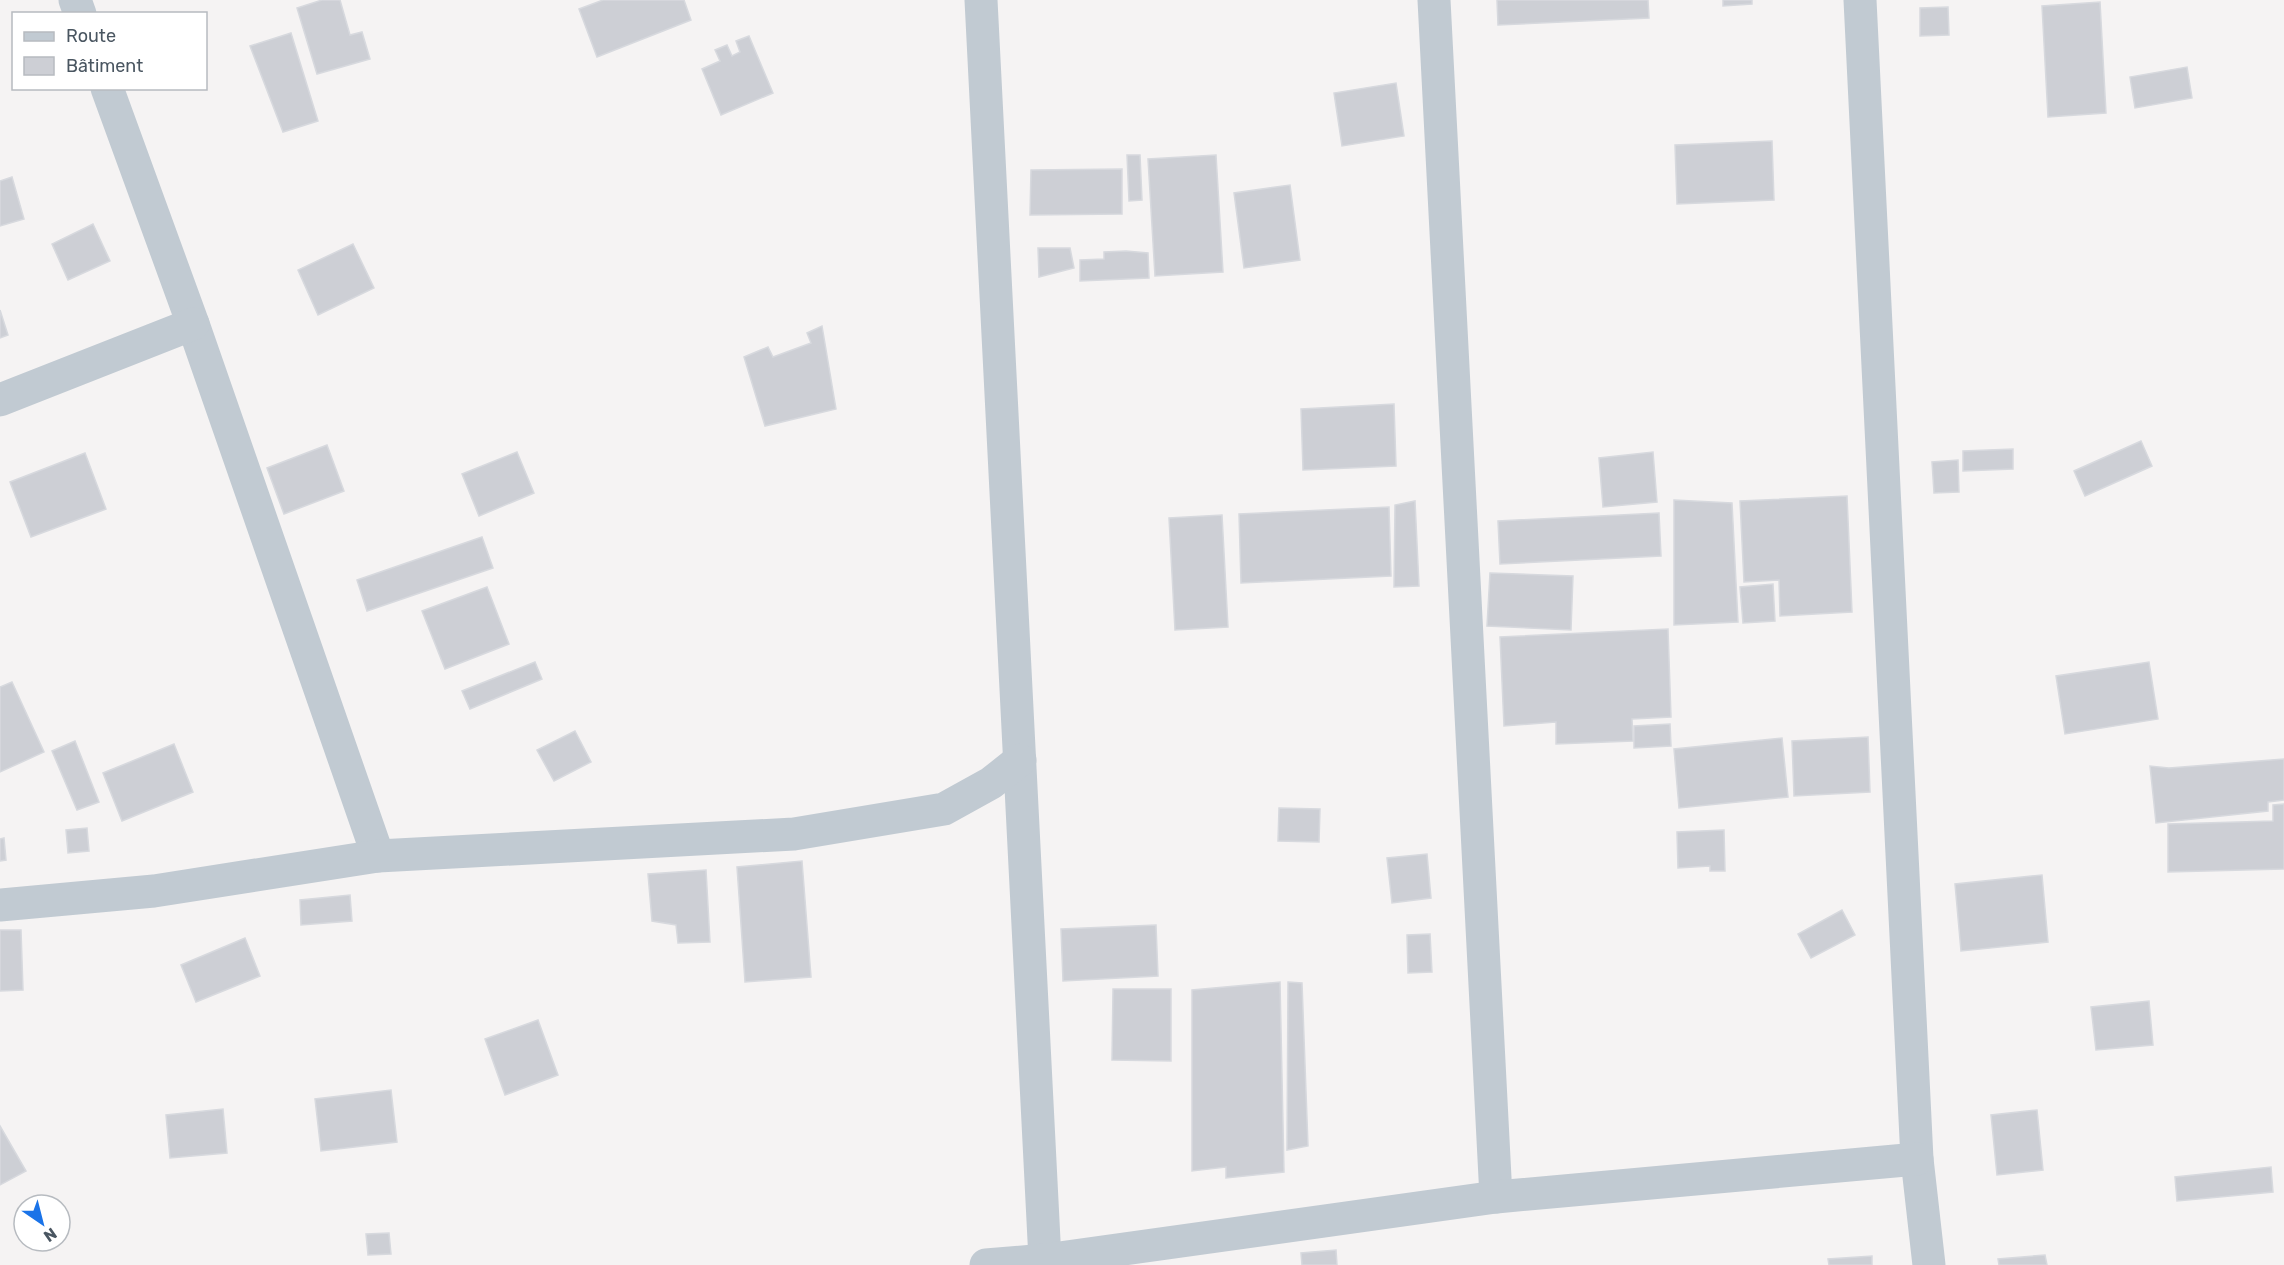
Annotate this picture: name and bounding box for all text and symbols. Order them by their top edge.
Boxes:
legend [12,12,207,90]
text: Route [66,25,116,47]
text: Bâtiment [66,55,143,77]
north arrow [12,1193,72,1253]
text: N [40,1224,60,1246]

